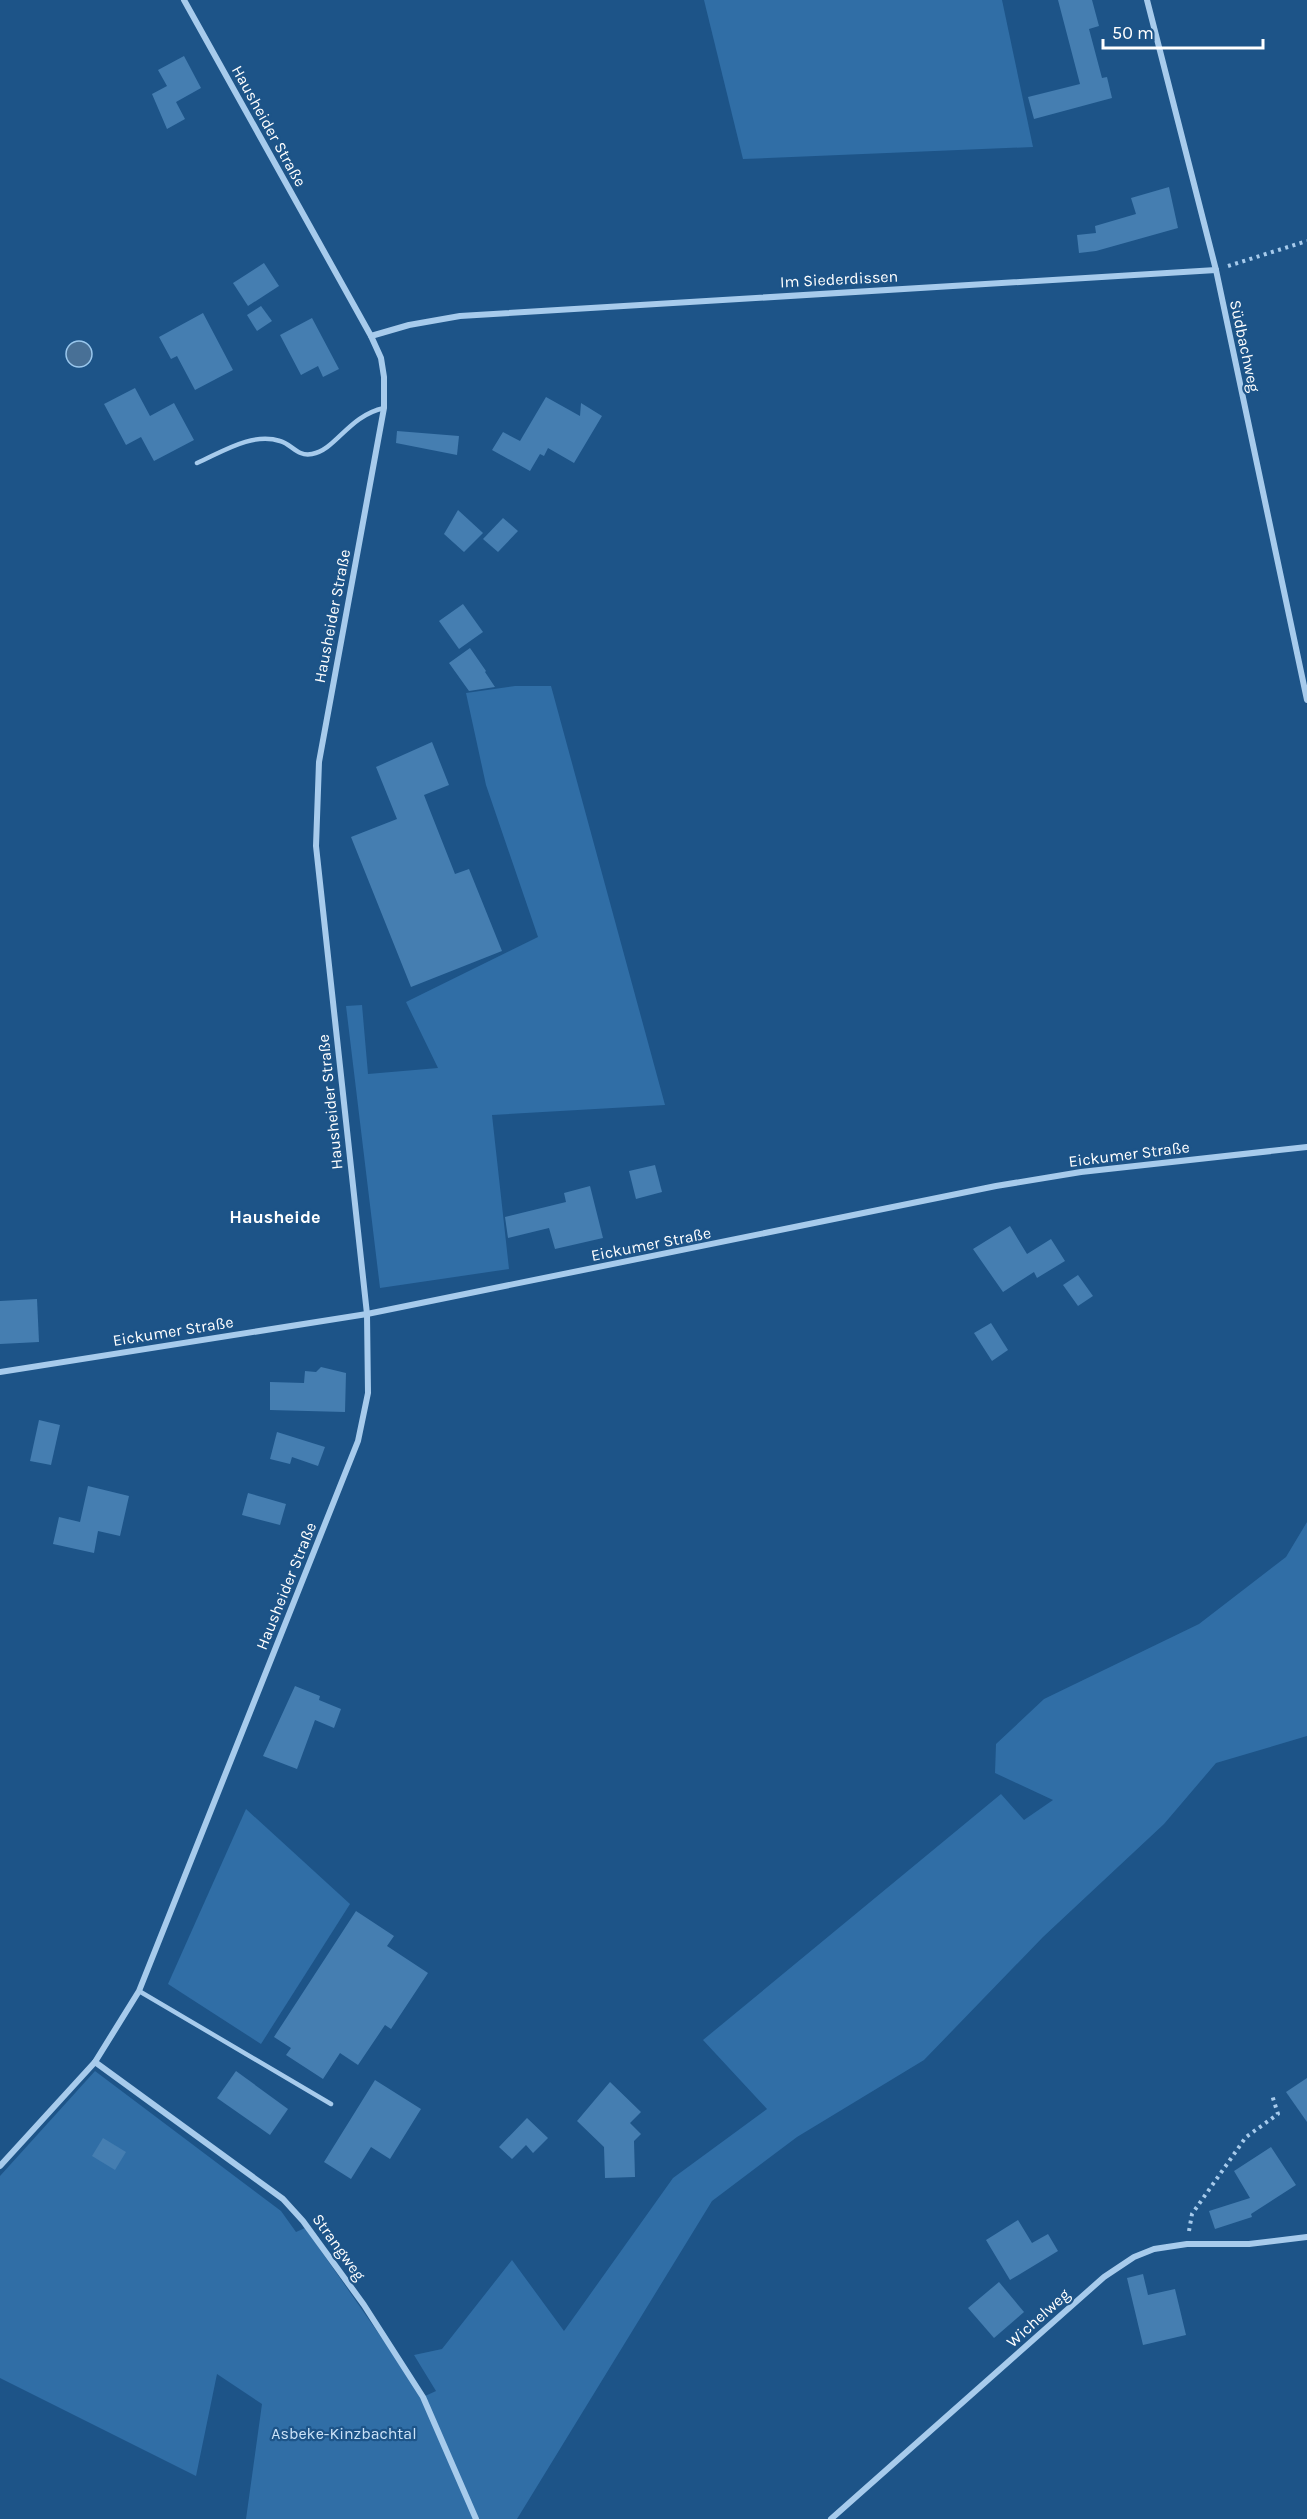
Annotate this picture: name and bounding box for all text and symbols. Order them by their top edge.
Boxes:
scale bar [1103,12,1264,50]
text: 50 m [1112,22,1154,44]
street label: Hausheider Straße [228,62,310,190]
street label: Im Siederdissen [779,266,899,292]
street label: Südbachweg [1226,298,1264,394]
street label: Hausheider Straße [310,548,354,684]
street label: Hausheider Straße [313,1033,347,1171]
street label: Eickumer Straße [1067,1137,1191,1171]
district label: Hausheide [229,1206,321,1228]
street label: Eickumer Straße [589,1223,713,1265]
street label: Eickumer Straße [111,1312,235,1350]
street label: Hausheider Straße [252,1519,320,1653]
street label: Strangweg [308,2210,370,2284]
street label: Wichelweg [1002,2285,1074,2351]
park label: Asbeke-Kinzbachtal [271,2424,417,2443]

